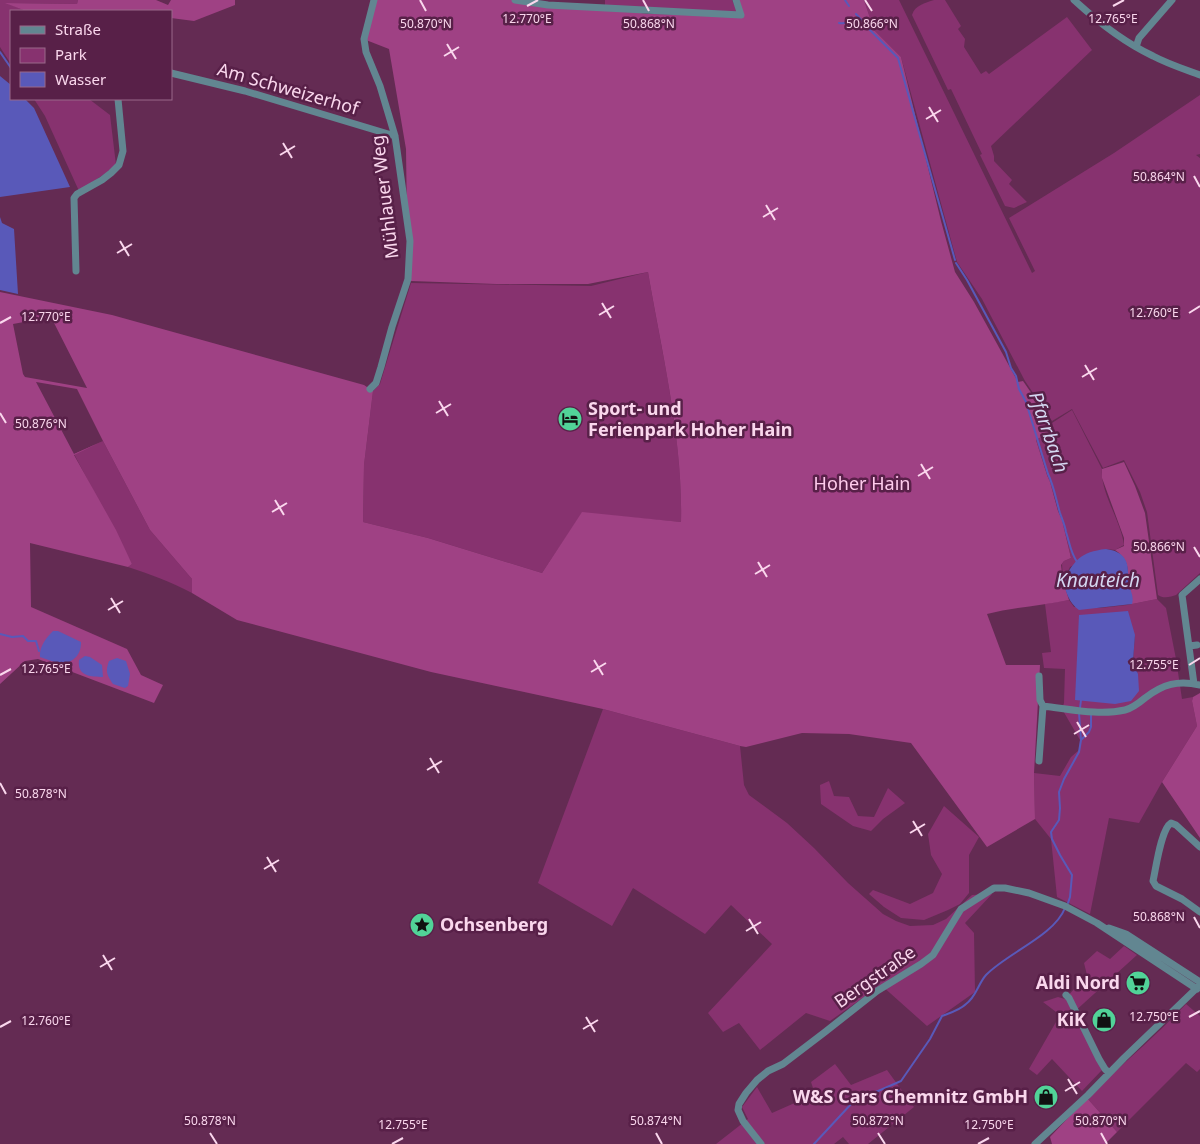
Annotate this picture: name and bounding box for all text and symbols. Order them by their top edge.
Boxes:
legend [10,10,172,100]
text: 12.770°E [502,10,552,27]
text: 12.765°E [1088,10,1138,27]
text: 50.870°N [400,15,452,32]
text: 50.868°N [623,15,675,32]
text: 50.866°N [846,15,898,32]
text: Straße [55,19,101,39]
text: Park [55,44,87,64]
street label: Am Schweizerhof [215,56,362,120]
text: Wasser [55,69,106,89]
street label: Mühlauer Weg [365,134,403,260]
text: 50.864°N [1133,168,1185,185]
text: 12.760°E [1129,304,1179,321]
text: 12.770°E [21,308,71,325]
water label: Pfarrbach [1023,388,1075,476]
place label: Sport- und Ferienpark Hoher Hain [588,396,792,441]
hotel icon: Sport- und Ferienpark Hoher Hain [557,406,583,432]
text: 50.876°N [15,415,67,432]
park label: Hoher Hain [814,471,910,495]
text: 50.866°N [1133,538,1185,555]
water label: Knauteich [1056,567,1140,593]
text: 12.755°E [1129,656,1179,673]
text: 12.765°E [21,660,71,677]
text: 50.878°N [15,785,67,802]
text: 50.868°N [1133,908,1185,925]
place icon: Ochsenberg [409,912,435,938]
place label: Ochsenberg [440,912,548,936]
street label: Bergstraße [829,939,920,1013]
place label: Aldi Nord [1036,970,1120,994]
supermarket icon: Aldi Nord [1125,970,1151,996]
place label: KiK [1057,1007,1086,1031]
shop icon: KiK [1091,1007,1117,1033]
text: 12.750°E [1129,1008,1179,1025]
text: 12.760°E [21,1012,71,1029]
place label: W&S Cars Chemnitz GmbH [793,1084,1028,1108]
shop icon: W&S Cars Chemnitz GmbH [1033,1084,1059,1110]
text: 50.878°N [184,1112,236,1129]
text: 50.874°N [630,1112,682,1129]
text: 50.872°N [852,1112,904,1129]
text: 50.870°N [1075,1112,1127,1129]
text: 12.755°E [378,1116,428,1133]
text: 12.750°E [964,1116,1014,1133]

